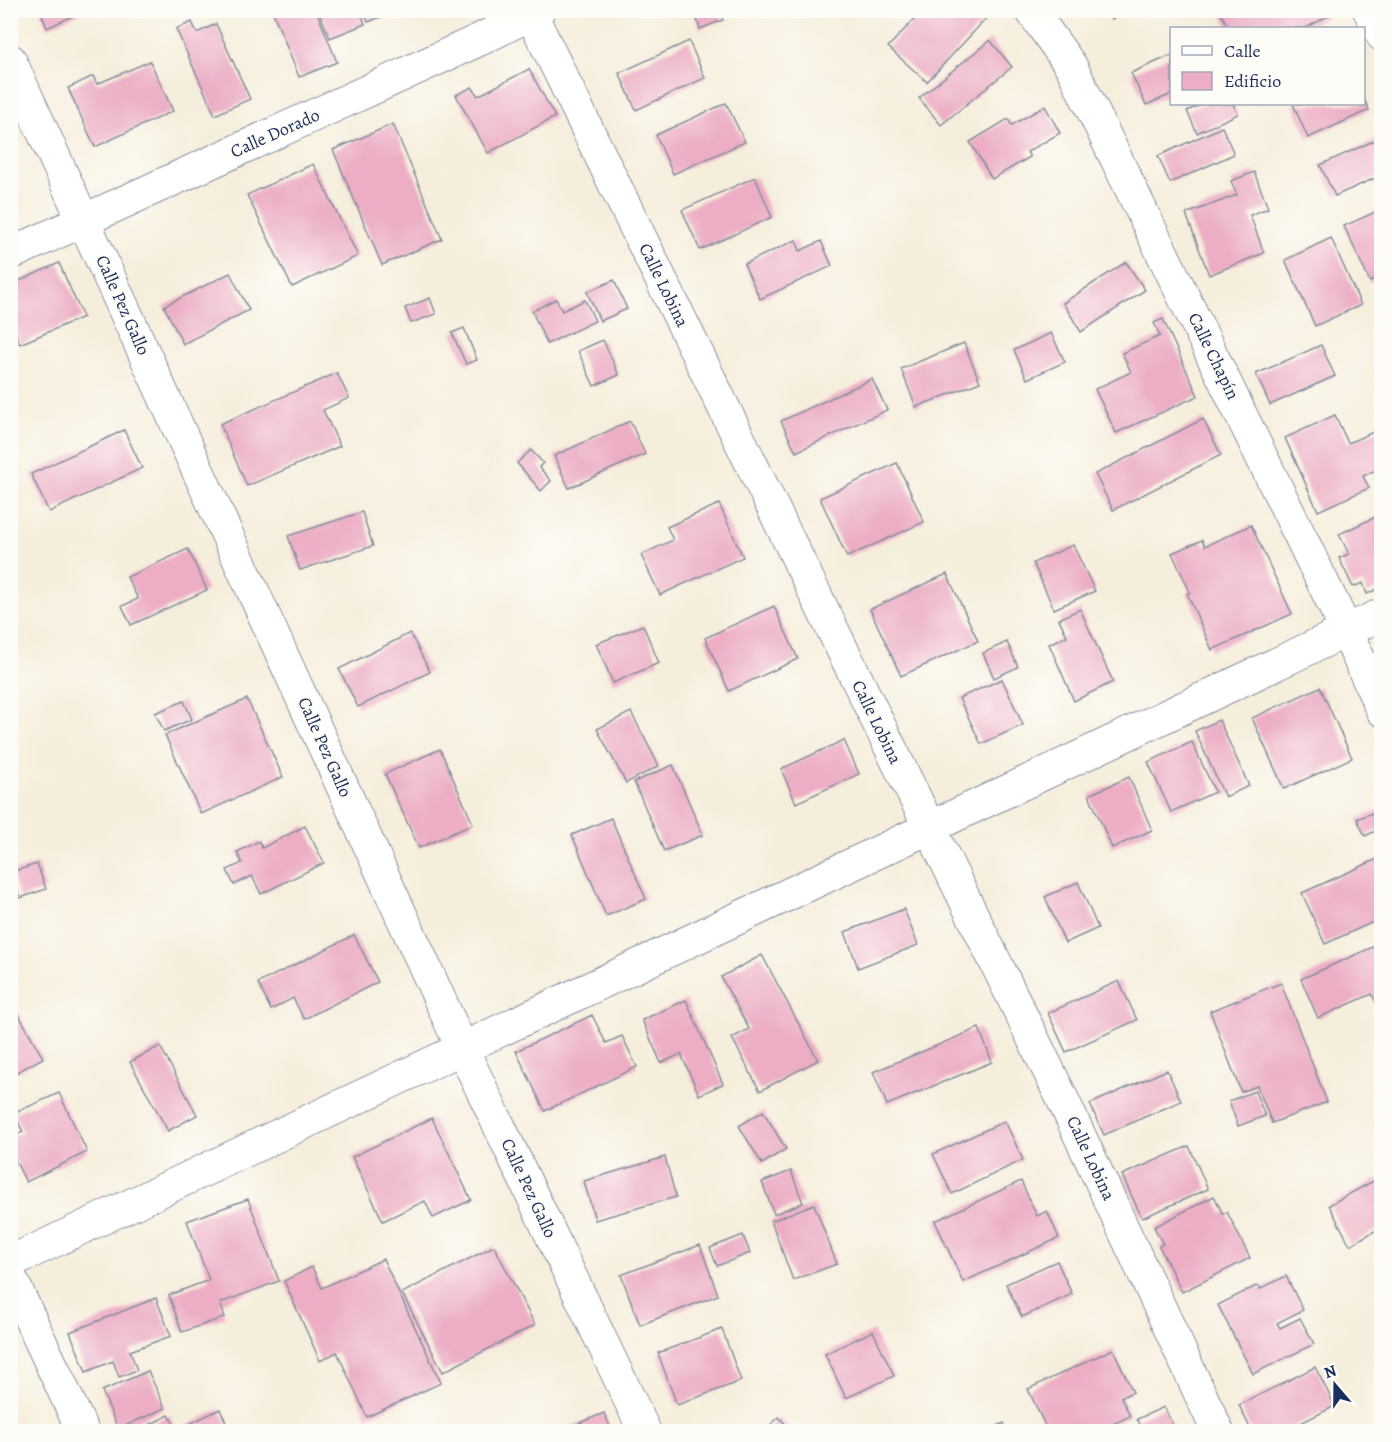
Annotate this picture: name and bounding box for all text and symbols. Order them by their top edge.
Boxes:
legend [1170,27,1365,105]
text: Calle [1224,39,1261,63]
text: Edificio [1224,69,1281,93]
street label: Calle Dorado [227,103,323,163]
street label: Calle Lobina [633,239,695,332]
street label: Calle Pez Gallo [90,251,156,359]
street label: Calle Chapín [1183,309,1245,404]
street label: Calle Lobina [846,676,908,769]
street label: Calle Pez Gallo [292,693,358,801]
street label: Calle Lobina [1061,1112,1121,1205]
street label: Calle Pez Gallo [496,1134,563,1242]
north arrow [1305,1355,1365,1415]
text: N [1321,1359,1340,1384]

